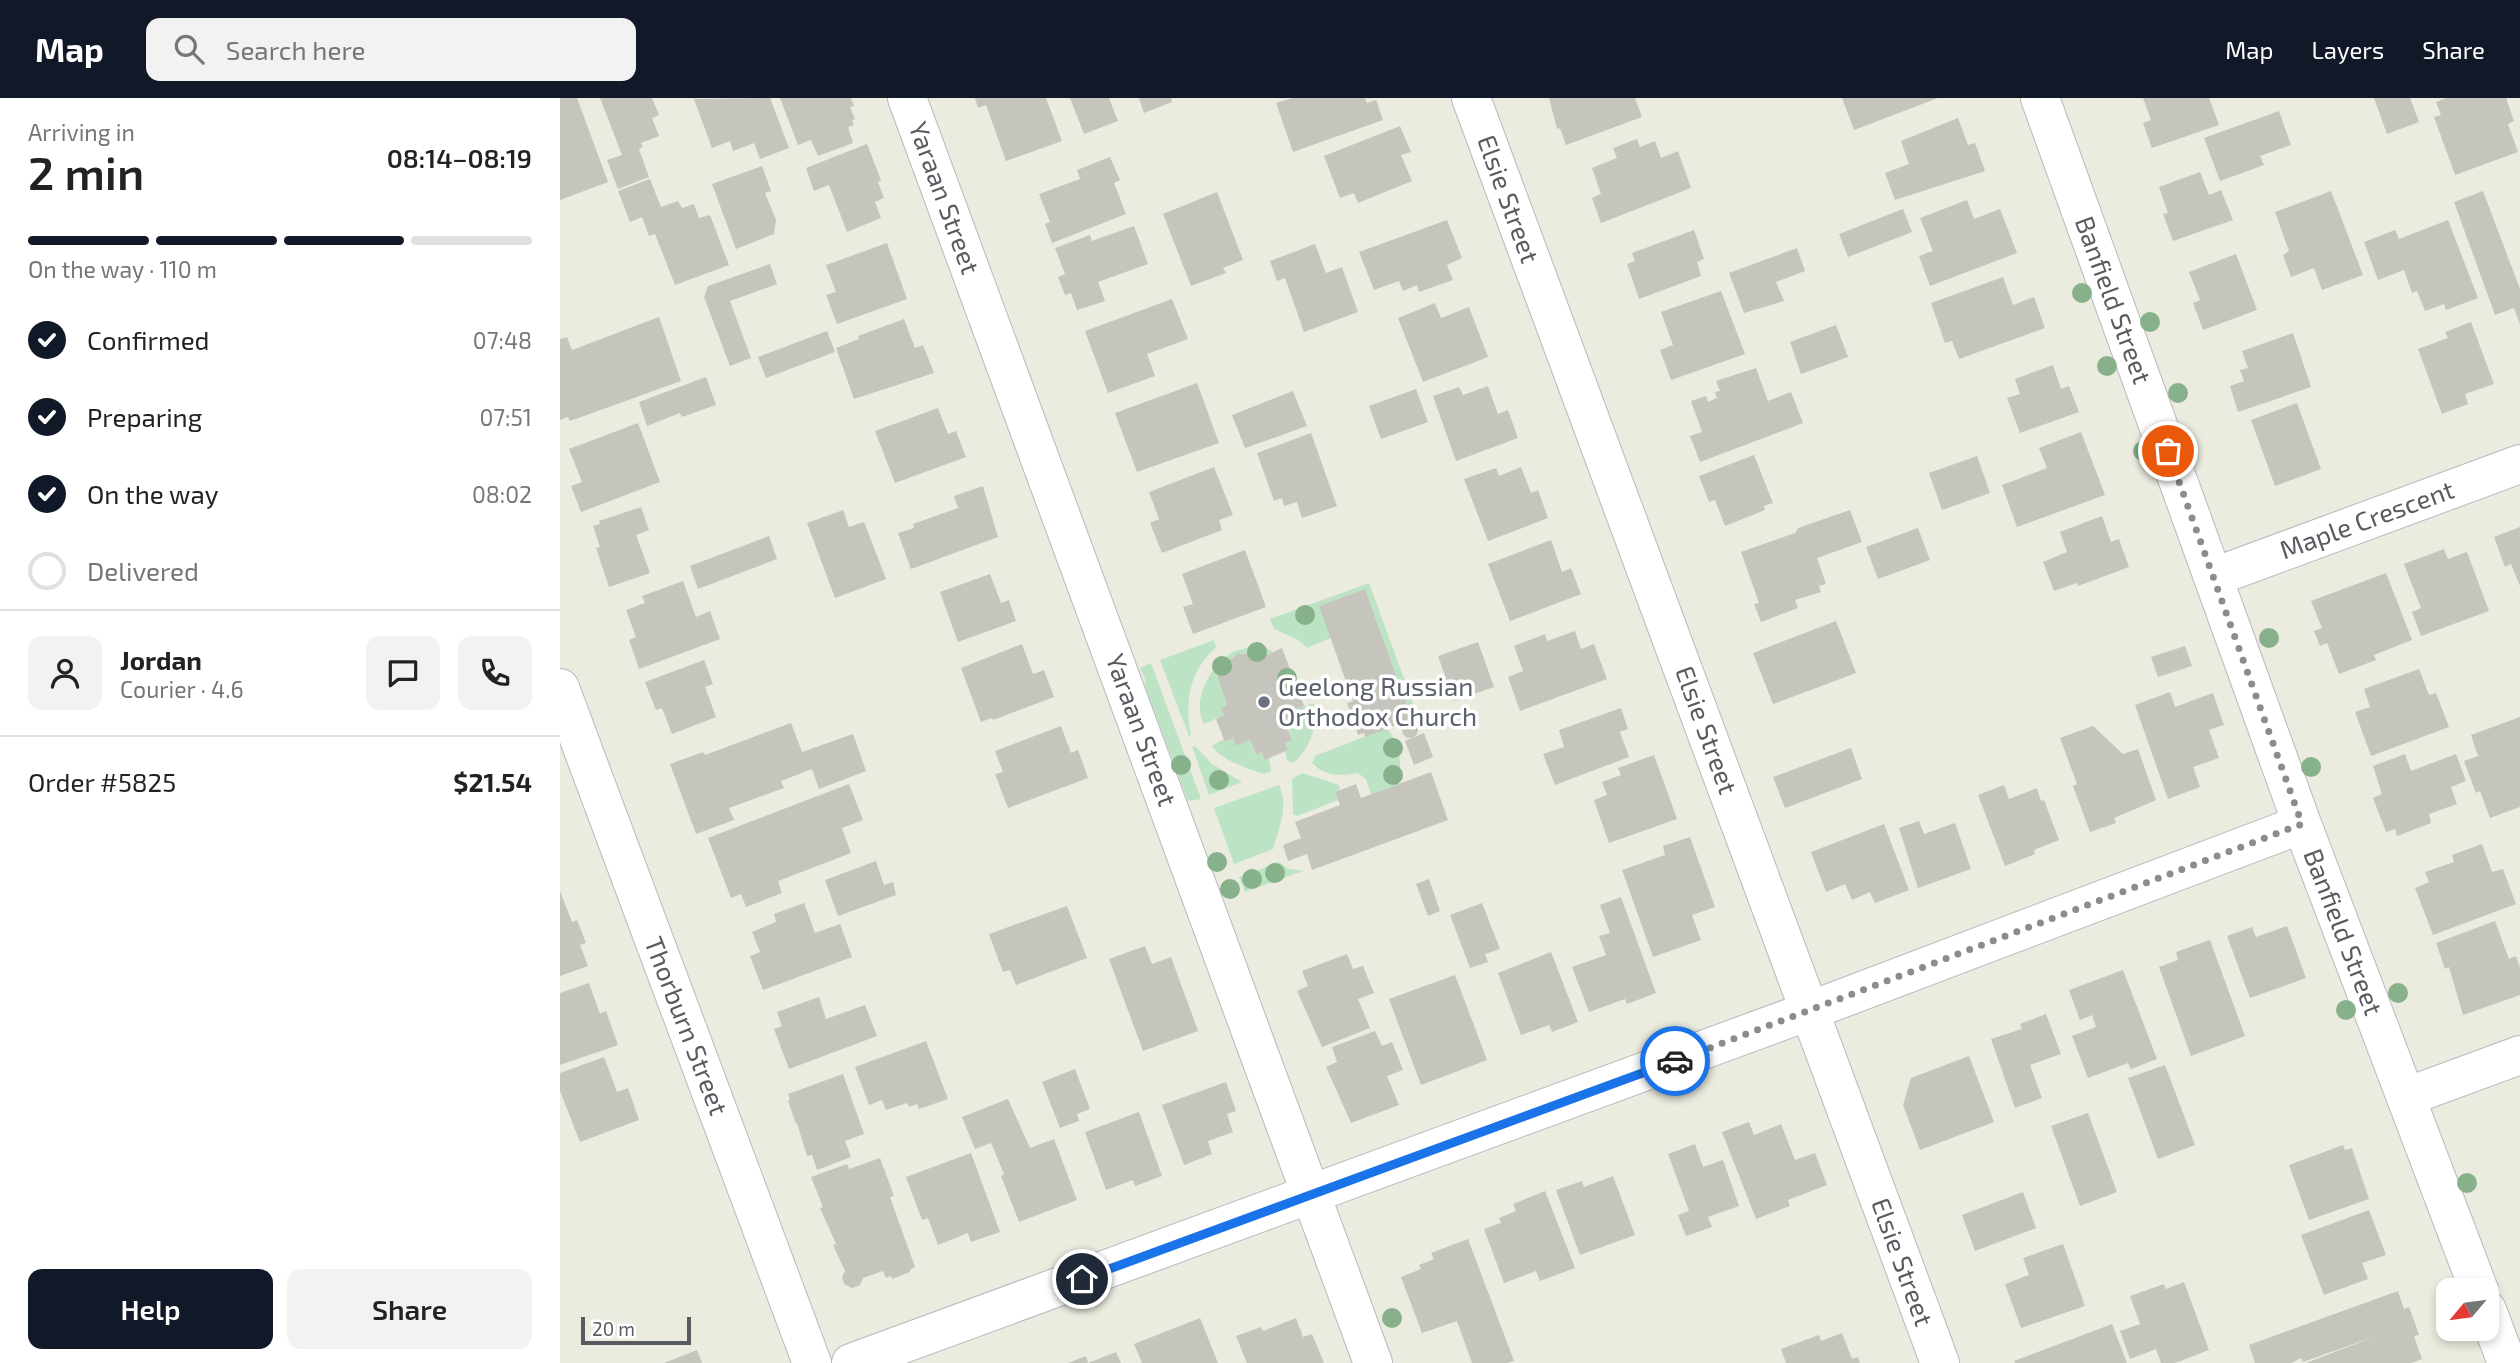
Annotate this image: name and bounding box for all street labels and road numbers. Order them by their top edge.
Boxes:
street label: Yaraan Street [904,117,987,278]
street label: Elsie Street [1472,130,1547,267]
street label: Banfield Street [2070,212,2159,388]
street label: Maple Crescent [2275,473,2458,564]
street label: Yaraan Street [1101,649,1184,810]
street label: Elsie Street [1670,661,1745,798]
street label: Banfield Street [2298,844,2390,1019]
street label: Thorburn Street [639,932,736,1119]
street label: Elsie Street [1866,1193,1941,1330]

